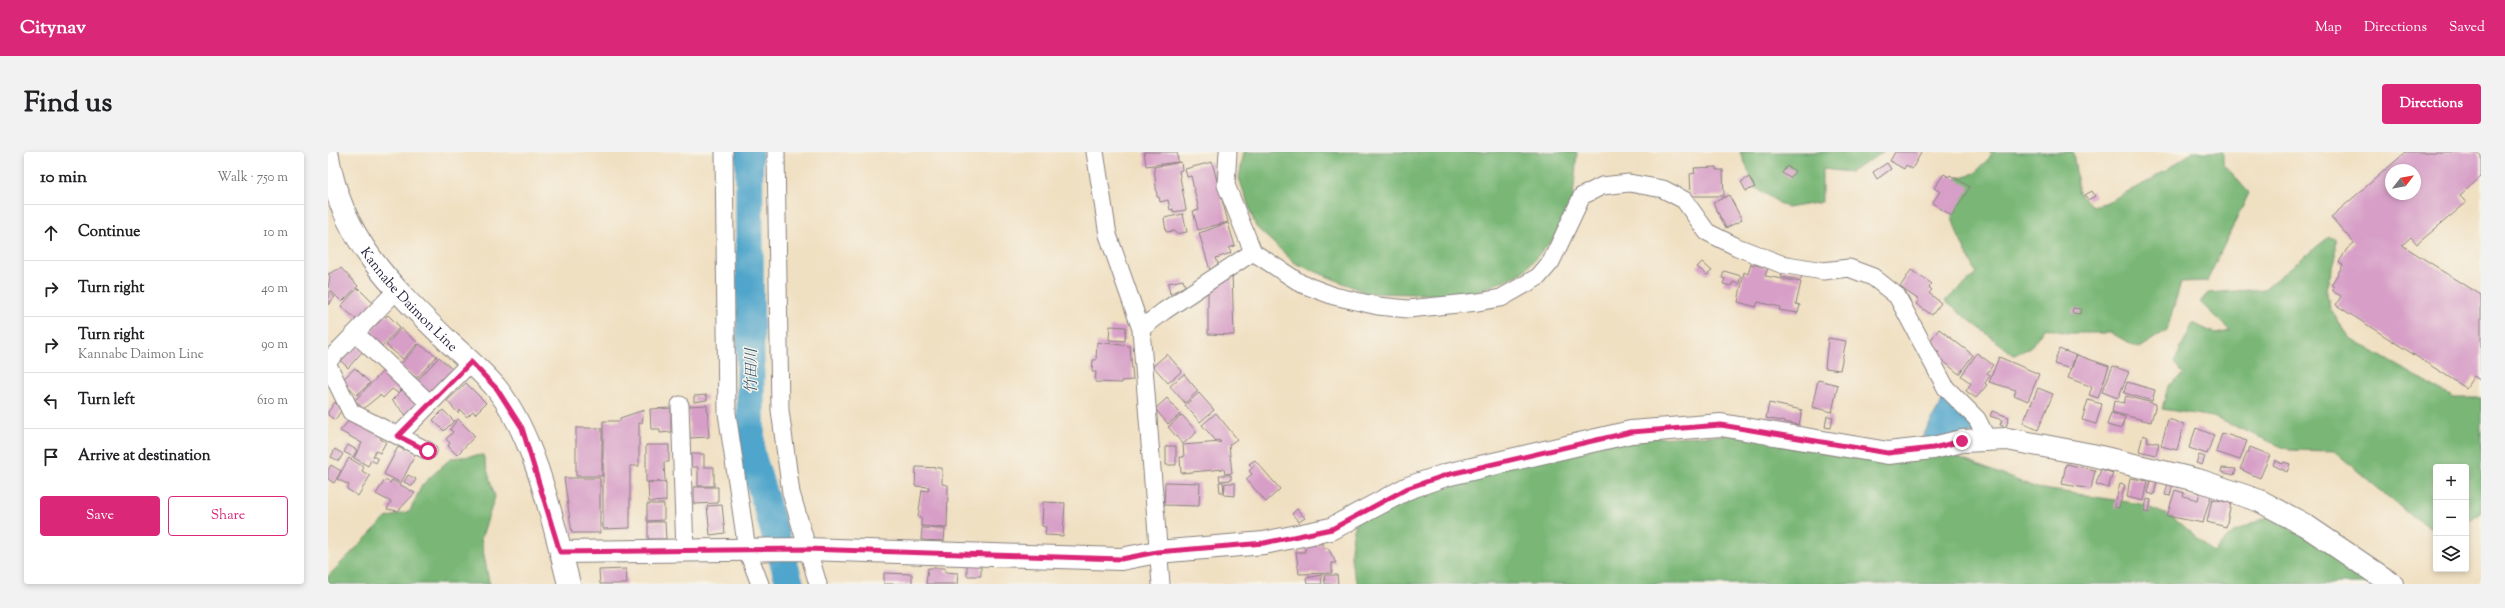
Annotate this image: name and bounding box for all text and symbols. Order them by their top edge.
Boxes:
text: Citynav [20,15,86,42]
text: Map [2315,18,2342,38]
text: Directions [2364,18,2427,38]
text: Saved [2449,18,2485,38]
text: Find us [24,84,112,124]
button: Directions [2382,84,2481,124]
north arrow [2385,164,2421,200]
text: 10 min [40,166,87,190]
text: Walk · 750 m [217,169,288,187]
icon: ahead [40,222,62,244]
text: Continue [78,222,140,243]
text: 10 m [263,224,288,242]
street label: Kannabe Daimon Line [354,244,461,357]
icon: right [40,278,62,300]
text: Turn right [78,278,144,299]
text: 40 m [261,280,288,298]
text: Turn right [78,325,144,346]
icon: right [40,334,62,356]
text: 90 m [261,336,288,354]
text: Kannabe Daimon Line [78,346,204,364]
water label: 竹田川 [742,347,763,394]
icon: left [40,390,62,412]
text: Turn left [78,390,135,411]
text: 610 m [257,392,288,410]
route end [1953,432,1971,450]
route start [419,442,437,460]
icon: arrive [40,446,62,468]
text: Arrive at destination [78,446,211,467]
map controls [2433,464,2469,572]
button: + [2433,464,2469,500]
button: Save [40,496,160,536]
button: Share [168,496,288,536]
button: − [2433,500,2469,536]
button: layers [2433,536,2469,572]

